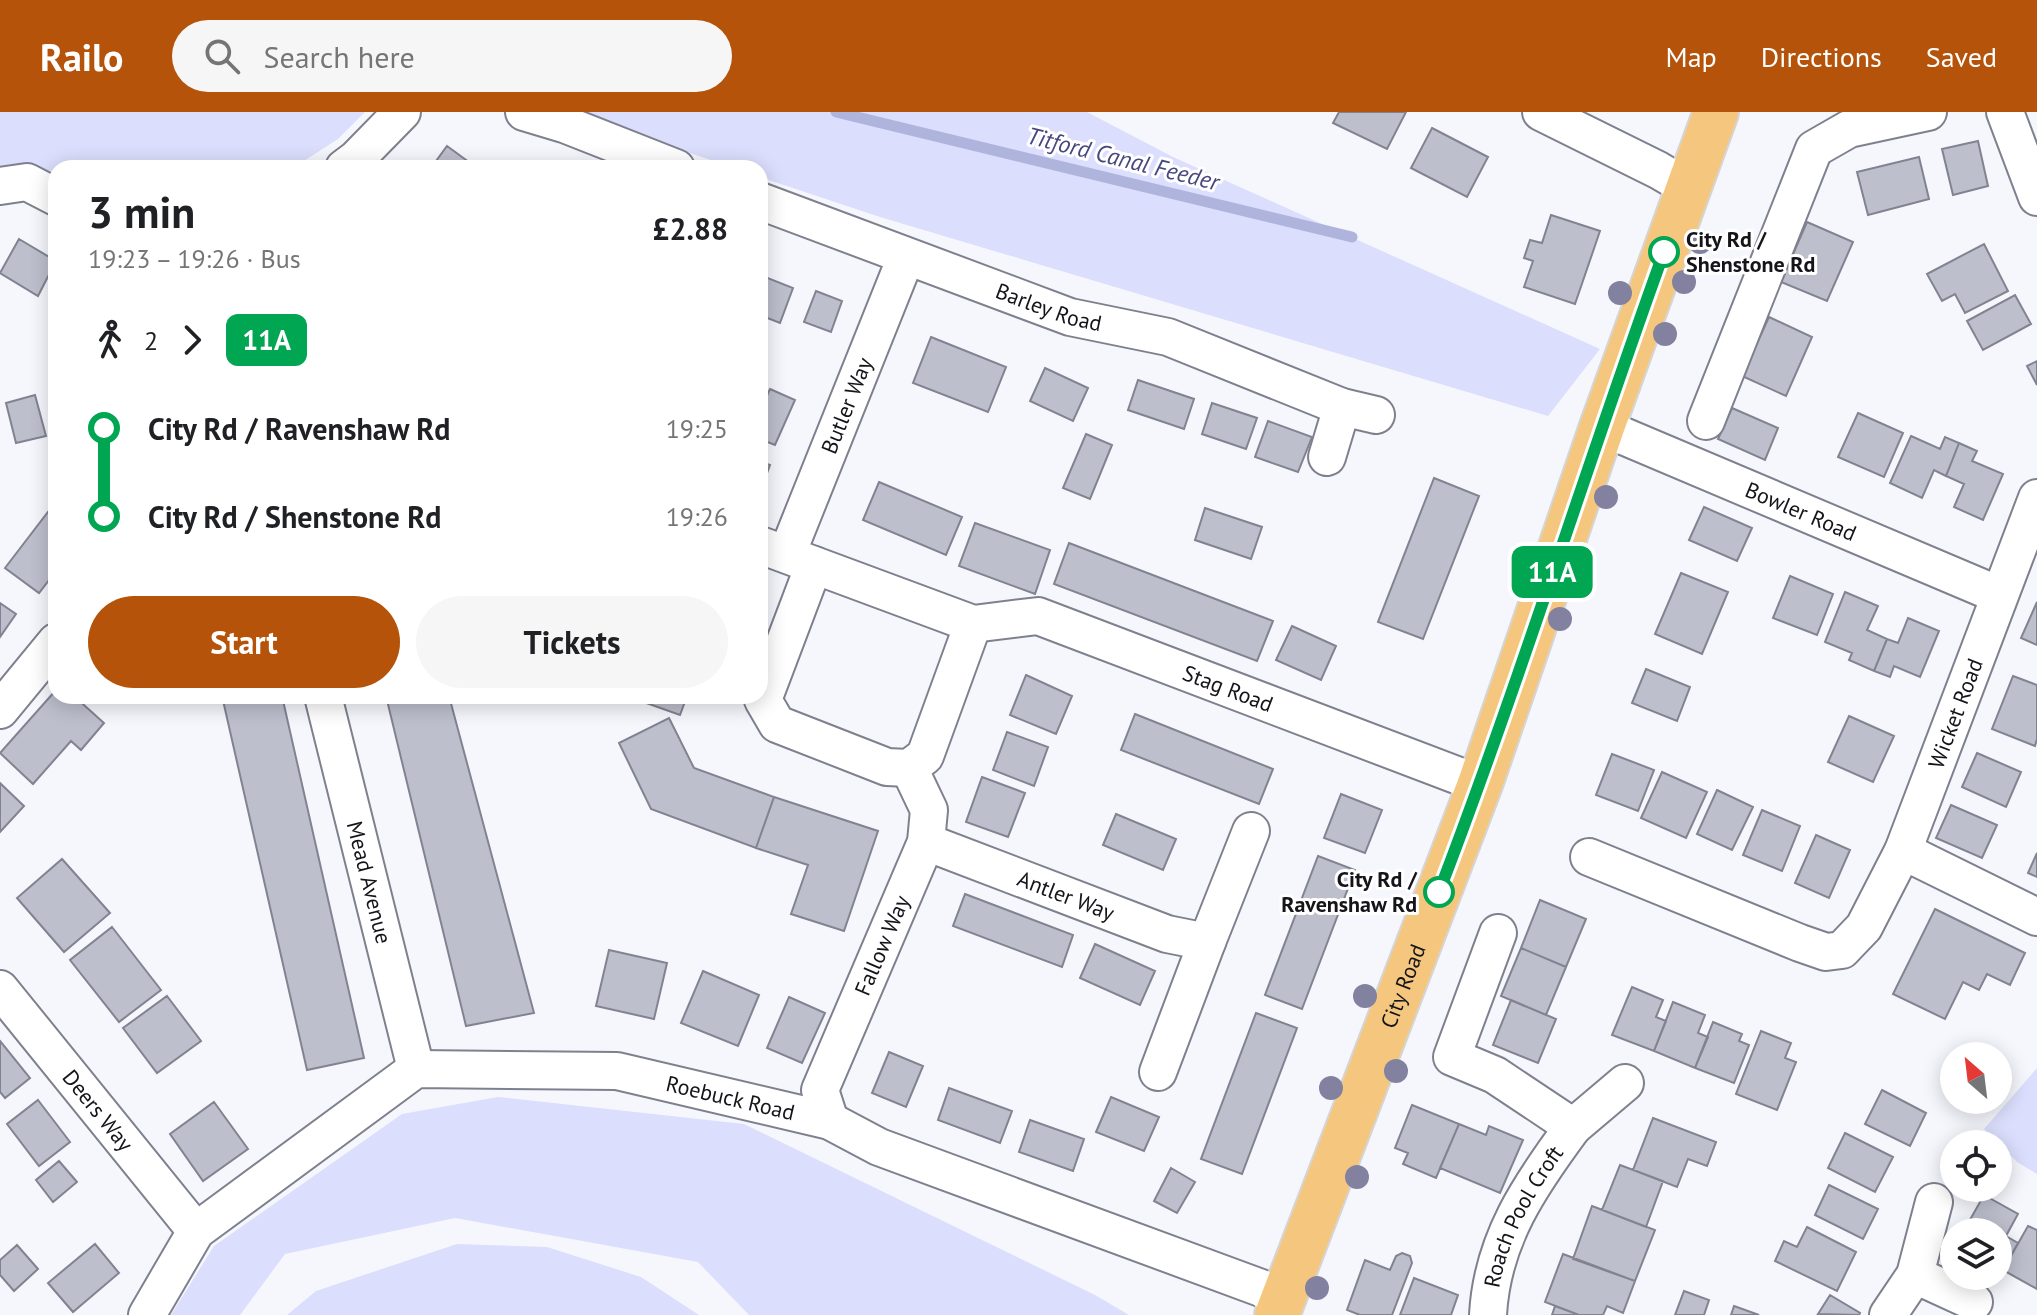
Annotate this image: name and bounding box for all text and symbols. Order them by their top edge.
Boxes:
search box [172,20,732,92]
text: Railo [40,32,124,81]
icon: search [200,34,244,78]
text: Search here [264,37,415,76]
text: Map [1666,38,1717,75]
text: Directions [1761,38,1882,75]
text: Saved [1926,38,1997,75]
water label: Titford Canal Feeder [1024,120,1224,198]
text: 3 min [88,183,195,240]
text: £2.88 [653,209,728,248]
place label: City Rd / Shenstone Rd [1686,225,1815,278]
marker: City Rd / Shenstone Rd [1649,237,1679,267]
text: 19:23 – 19:26 · Bus [88,242,301,275]
street label: Barley Road [992,276,1104,337]
icon: walk [88,318,132,362]
icon: forward [170,318,214,362]
text: 11A [242,321,291,358]
text: 2 [144,324,158,357]
street label: Butler Way [815,353,879,458]
text: City Rd / Ravenshaw Rd [148,409,450,448]
text: 19:25 [666,412,728,445]
street label: Bowler Road [1741,475,1861,547]
text: City Rd / Shenstone Rd [148,497,441,536]
text: 19:26 [666,500,728,533]
line badge: 11A [1506,546,1598,598]
text: 11A [1528,553,1576,590]
button: Start [88,596,400,688]
button: Tickets [416,596,728,688]
street label: Wicket Road [1922,654,1989,772]
street label: Stag Road [1179,658,1277,718]
street label: Mead Avenue [341,818,398,946]
street label: Antler Way [1014,864,1119,927]
place label: City Rd / Ravenshaw Rd [1281,865,1418,918]
marker: City Rd / Ravenshaw Rd [1424,877,1454,907]
street label: Fallow Way [848,890,916,1000]
street label: City Road [1374,940,1431,1032]
north arrow [1940,1042,2012,1114]
map controls [1940,1042,2012,1290]
street label: Deers Way [57,1064,140,1157]
street label: Roebuck Road [663,1069,797,1126]
button: locate [1940,1130,2012,1202]
street label: Roach Pool Croft [1477,1139,1569,1290]
button: layers [1940,1218,2012,1290]

